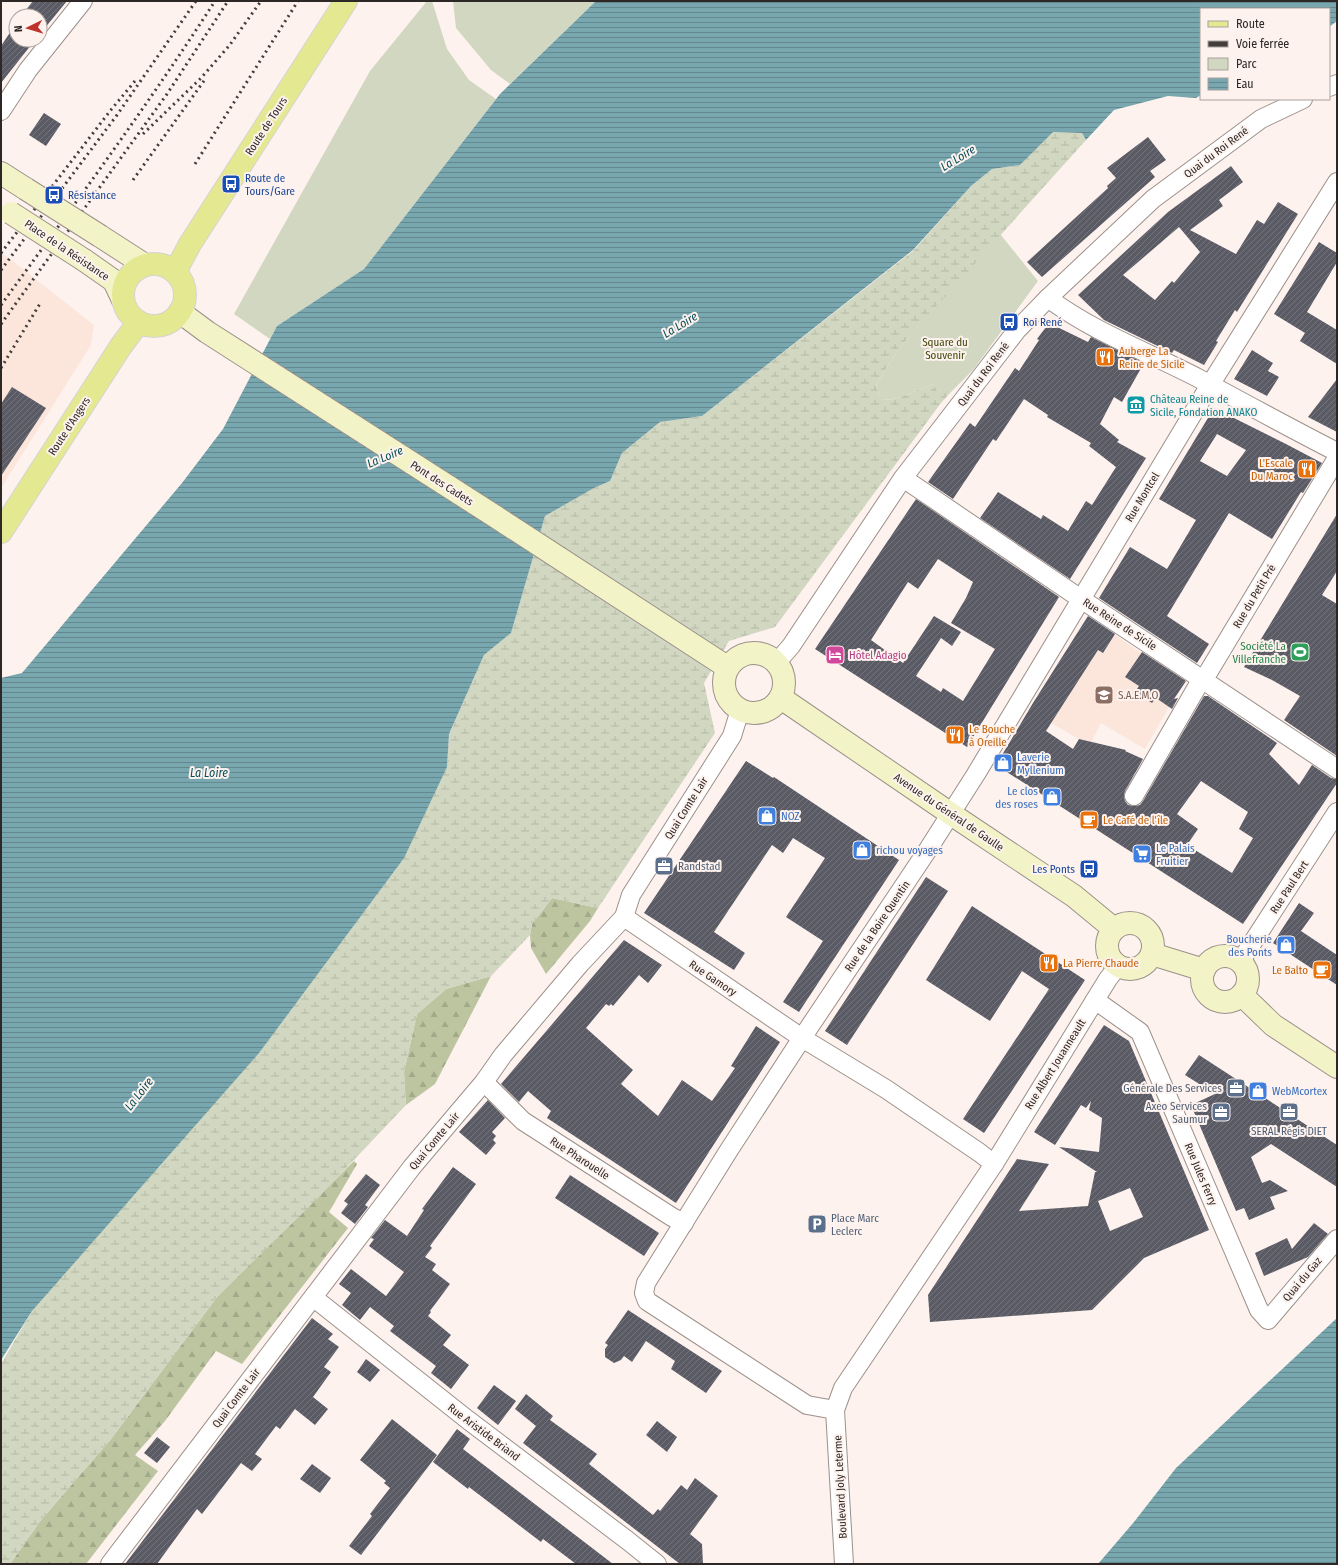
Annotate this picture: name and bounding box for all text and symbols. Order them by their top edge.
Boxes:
north arrow [8,8,48,48]
legend [1200,8,1330,100]
text: Route [1236,17,1265,31]
text: N [12,25,25,33]
text: Voie ferrée [1236,37,1289,51]
text: Parc [1236,57,1257,71]
text: Eau [1236,77,1254,91]
street label: Route de Tours [243,94,290,158]
street label: Quai du Roi René [1182,124,1251,181]
water label: La Loire [938,142,978,174]
place label: Route de Tours/Gare [245,172,295,198]
bus stop icon: Route de Tours/Gare [220,173,242,195]
bus stop icon: Résistance [43,184,65,206]
place label: Résistance [68,189,116,202]
street label: Place de la Résistance [22,217,111,284]
water label: La Loire [660,309,700,341]
bus stop icon: Roi René [998,311,1020,333]
place label: Roi René [1023,316,1062,329]
park label: Square du Souvenir [922,336,968,362]
street label: Quai du Roi René [955,340,1012,409]
place label: Auberge La Reine de Sicile [1119,345,1185,371]
restaurant icon: Auberge La Reine de Sicile [1094,346,1116,368]
place label: Château Reine de Sicile, Fondation ANAKO [1150,393,1258,419]
street label: Route d'Angers [46,394,93,458]
museum icon: Château Reine de Sicile, Fondation ANAKO [1125,394,1147,416]
water label: La Loire [365,443,405,471]
place label: L'Escale Du Maroc [1251,457,1293,483]
street label: Pont des Cadets [408,458,476,509]
restaurant icon: L'Escale Du Maroc [1296,458,1318,480]
street label: Rue Montcel [1123,470,1162,524]
street label: Rue du Petit Pré [1230,562,1279,630]
street label: Rue Reine de Sicile [1080,596,1159,653]
place label: Société La Villefranche [1232,640,1286,666]
sports icon: Société La Villefranche [1289,641,1311,663]
hotel icon: Hôtel Adagio [824,644,846,666]
place label: Hôtel Adagio [849,649,907,662]
school or university icon: S.A.E.M.O [1093,684,1115,706]
place label: S.A.E.M.O [1118,689,1158,702]
place label: Le Bouche à Oreille [969,723,1015,749]
restaurant icon: Le Bouche à Oreille [944,724,966,746]
place label: Laverie Myllenium [1017,751,1064,777]
shop icon: Laverie Myllenium [992,752,1014,774]
water label: La Loire [190,766,228,780]
street label: Avenue du Général de Gaulle [891,771,1006,854]
street label: Quai Comte Lair [662,774,711,842]
place label: Le clos des roses [995,785,1038,811]
shop icon: Le clos des roses [1041,786,1063,808]
shop icon: NOZ [756,805,778,827]
cafe icon: Le Café de l'île [1078,809,1100,831]
place label: NOZ [781,810,800,823]
place label: Le Café de l'île [1103,814,1168,827]
shop icon: richou voyages [851,839,873,861]
place label: Le Palais Fruitier [1156,842,1195,868]
supermarket icon: Le Palais Fruitier [1131,843,1153,865]
place label: richou voyages [876,844,943,857]
office icon: Randstad [653,855,675,877]
bus stop icon: Les Ponts [1078,858,1100,880]
street label: Rue Paul Bert [1268,858,1312,916]
place label: Randstad [678,860,720,873]
place label: Les Ponts [1032,863,1075,876]
street label: Rue de la Boire Quentin [842,878,913,974]
place label: Boucherie des Ponts [1226,933,1272,959]
shop icon: Boucherie des Ponts [1275,934,1297,956]
restaurant icon: La Pierre Chaude [1038,952,1060,974]
place label: La Pierre Chaude [1063,957,1139,970]
street label: Rue Gamory [687,958,739,999]
cafe icon: Le Balto [1311,959,1333,981]
place label: Le Balto [1272,964,1308,977]
street label: Rue Albert Jouanneault [1022,1016,1089,1112]
water label: La Loire [122,1075,156,1113]
office icon: Générale Des Services [1225,1077,1247,1099]
shop icon: WebMcortex [1247,1080,1269,1102]
place label: Générale Des Services [1123,1082,1222,1095]
place label: WebMcortex [1272,1085,1327,1098]
place label: Axeo Services Saumur [1146,1100,1207,1126]
office icon: Axeo Services Saumur [1210,1101,1232,1123]
office icon: SERAL Régis DIET [1278,1101,1300,1123]
street label: Quai Comte Lair [406,1110,462,1173]
place label: SERAL Régis DIET [1251,1125,1328,1138]
street label: Rue Pharouelle [548,1134,612,1182]
street label: Rue Jules Ferry [1182,1141,1220,1207]
place label: Place Marc Leclerc [831,1212,879,1238]
parking icon: Place Marc Leclerc [806,1213,828,1235]
street label: Quai du Gaz [1280,1254,1325,1304]
street label: Quai Comte Lair [210,1366,263,1431]
street label: Rue Aristide Briand [445,1401,522,1464]
street label: Boulevard Joly Leterme [831,1435,850,1539]

